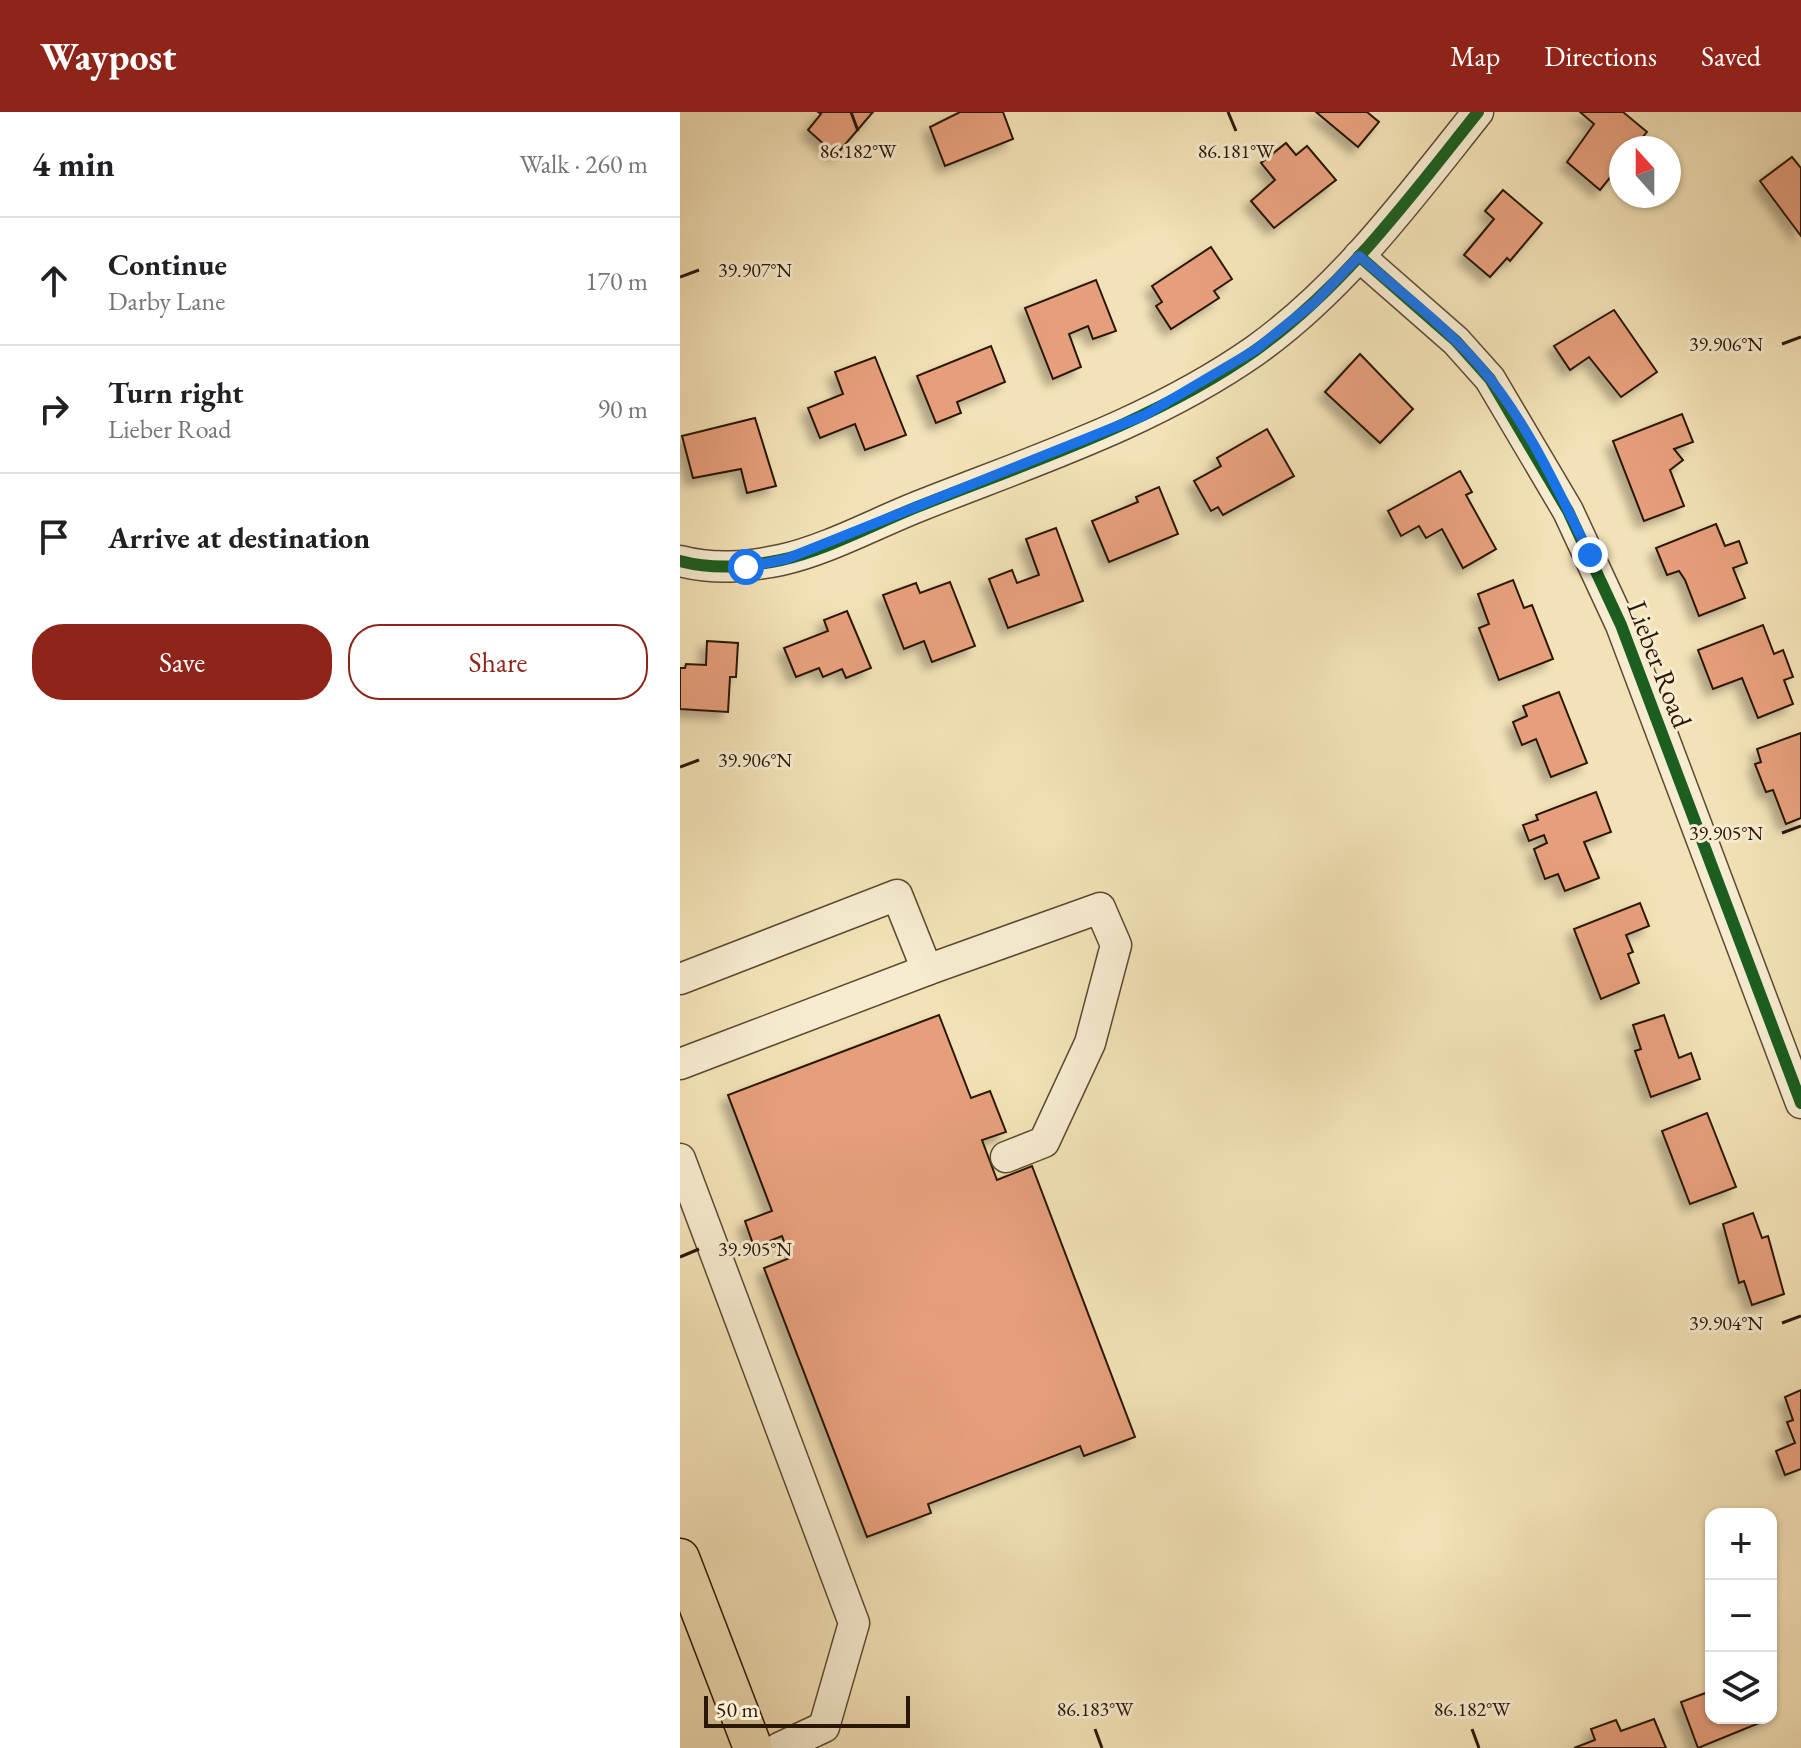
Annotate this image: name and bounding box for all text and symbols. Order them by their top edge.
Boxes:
text: Waypost [40,32,177,81]
text: Map [1450,38,1500,74]
text: Directions [1544,38,1657,74]
text: Saved [1701,38,1761,74]
north arrow [1609,136,1681,208]
text: 86.182°W [820,138,897,164]
text: 86.181°W [1198,138,1275,164]
text: 4 min [32,142,115,186]
text: Walk · 260 m [520,147,648,181]
text: Continue [108,245,227,284]
text: 39.907°N [718,257,792,283]
icon: ahead [32,259,76,303]
text: 170 m [585,264,648,298]
text: Darby Lane [108,284,225,318]
text: 39.906°N [1689,331,1763,357]
text: Turn right [108,373,244,412]
icon: right [32,387,76,431]
text: 90 m [598,392,648,426]
text: Lieber Road [108,412,232,446]
icon: arrive [32,515,76,559]
text: Arrive at destination [108,518,370,557]
route end [1572,537,1608,573]
route start [728,549,764,585]
street label: Lieber Road [1619,595,1701,733]
button: Save [32,624,332,700]
button: Share [348,624,648,700]
text: 39.906°N [718,747,792,773]
text: 39.905°N [1689,820,1763,846]
text: 39.905°N [718,1236,792,1262]
text: 39.904°N [1689,1310,1763,1336]
map controls [1705,1508,1777,1724]
button: + [1705,1508,1777,1580]
button: − [1705,1580,1777,1652]
button: layers [1705,1652,1777,1724]
scale bar [704,1692,910,1728]
text: 50 m [716,1695,759,1724]
text: 86.183°W [1057,1696,1134,1722]
text: 86.182°W [1434,1696,1511,1722]

